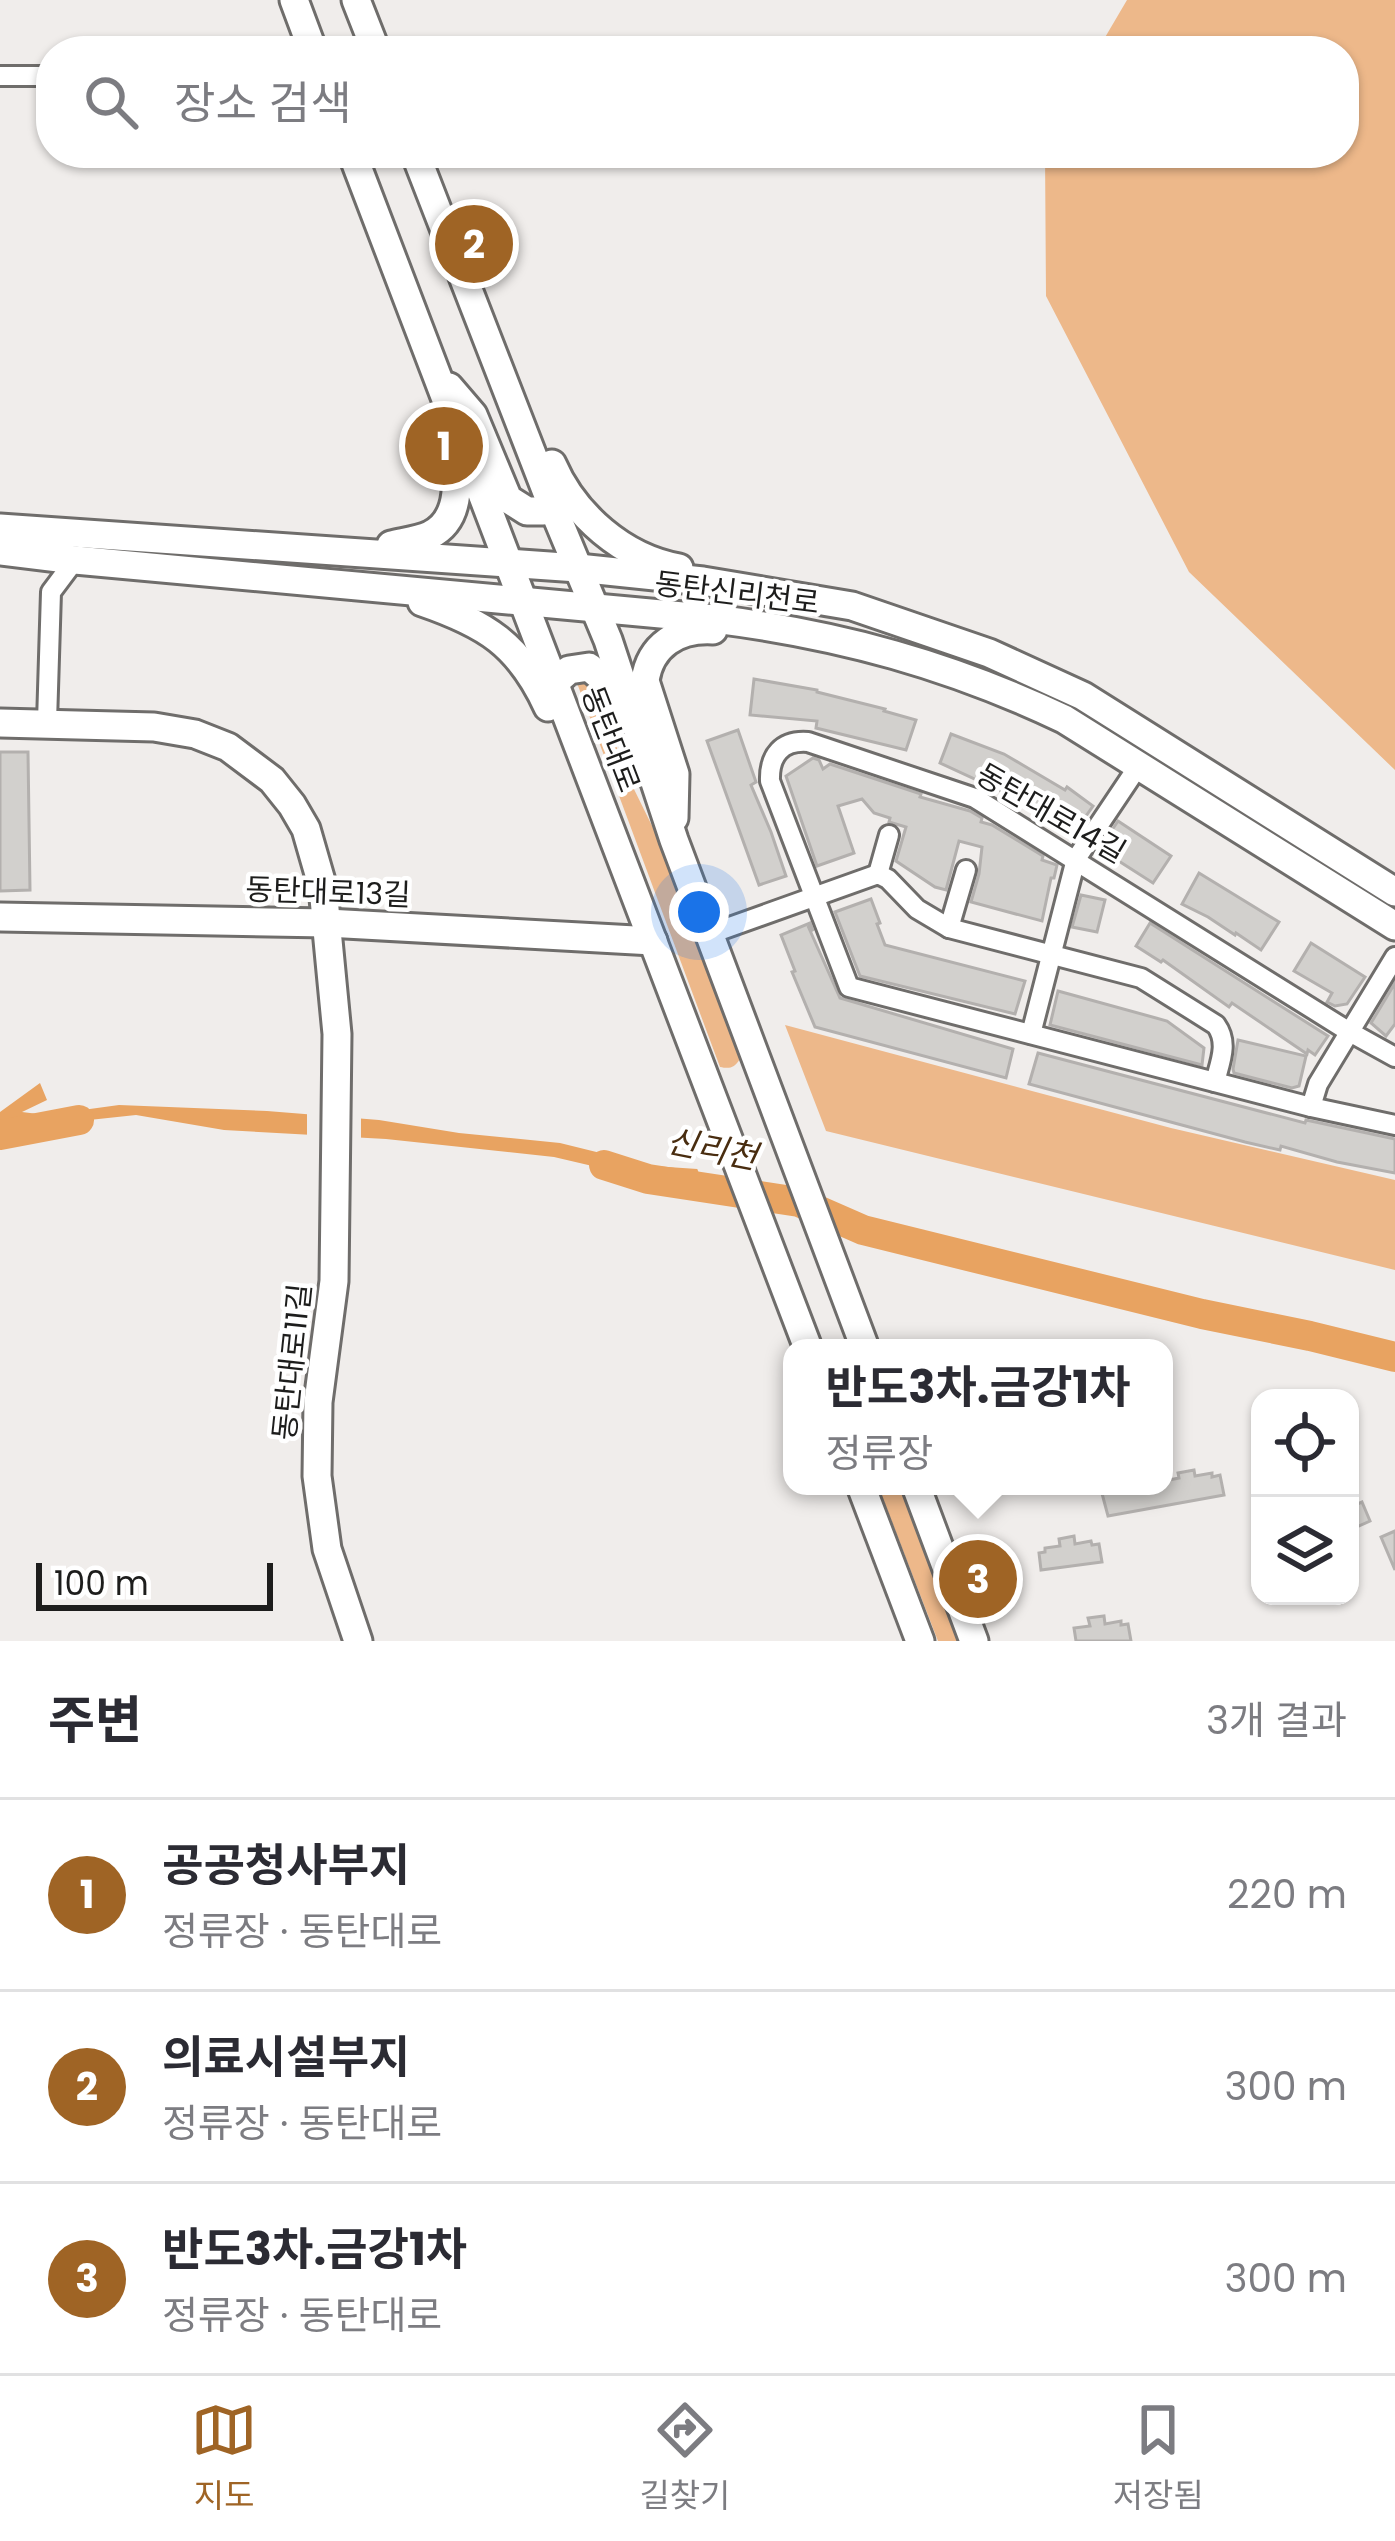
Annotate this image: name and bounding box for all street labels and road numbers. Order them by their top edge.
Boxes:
street label: 동탄신리천로 [652,562,822,624]
street label: 동탄대로 [571,680,651,798]
street label: 동탄대로14길 [968,753,1134,873]
street label: 동탄대로13길 [245,868,411,916]
street label: 동탄대로11길 [262,1282,322,1442]

